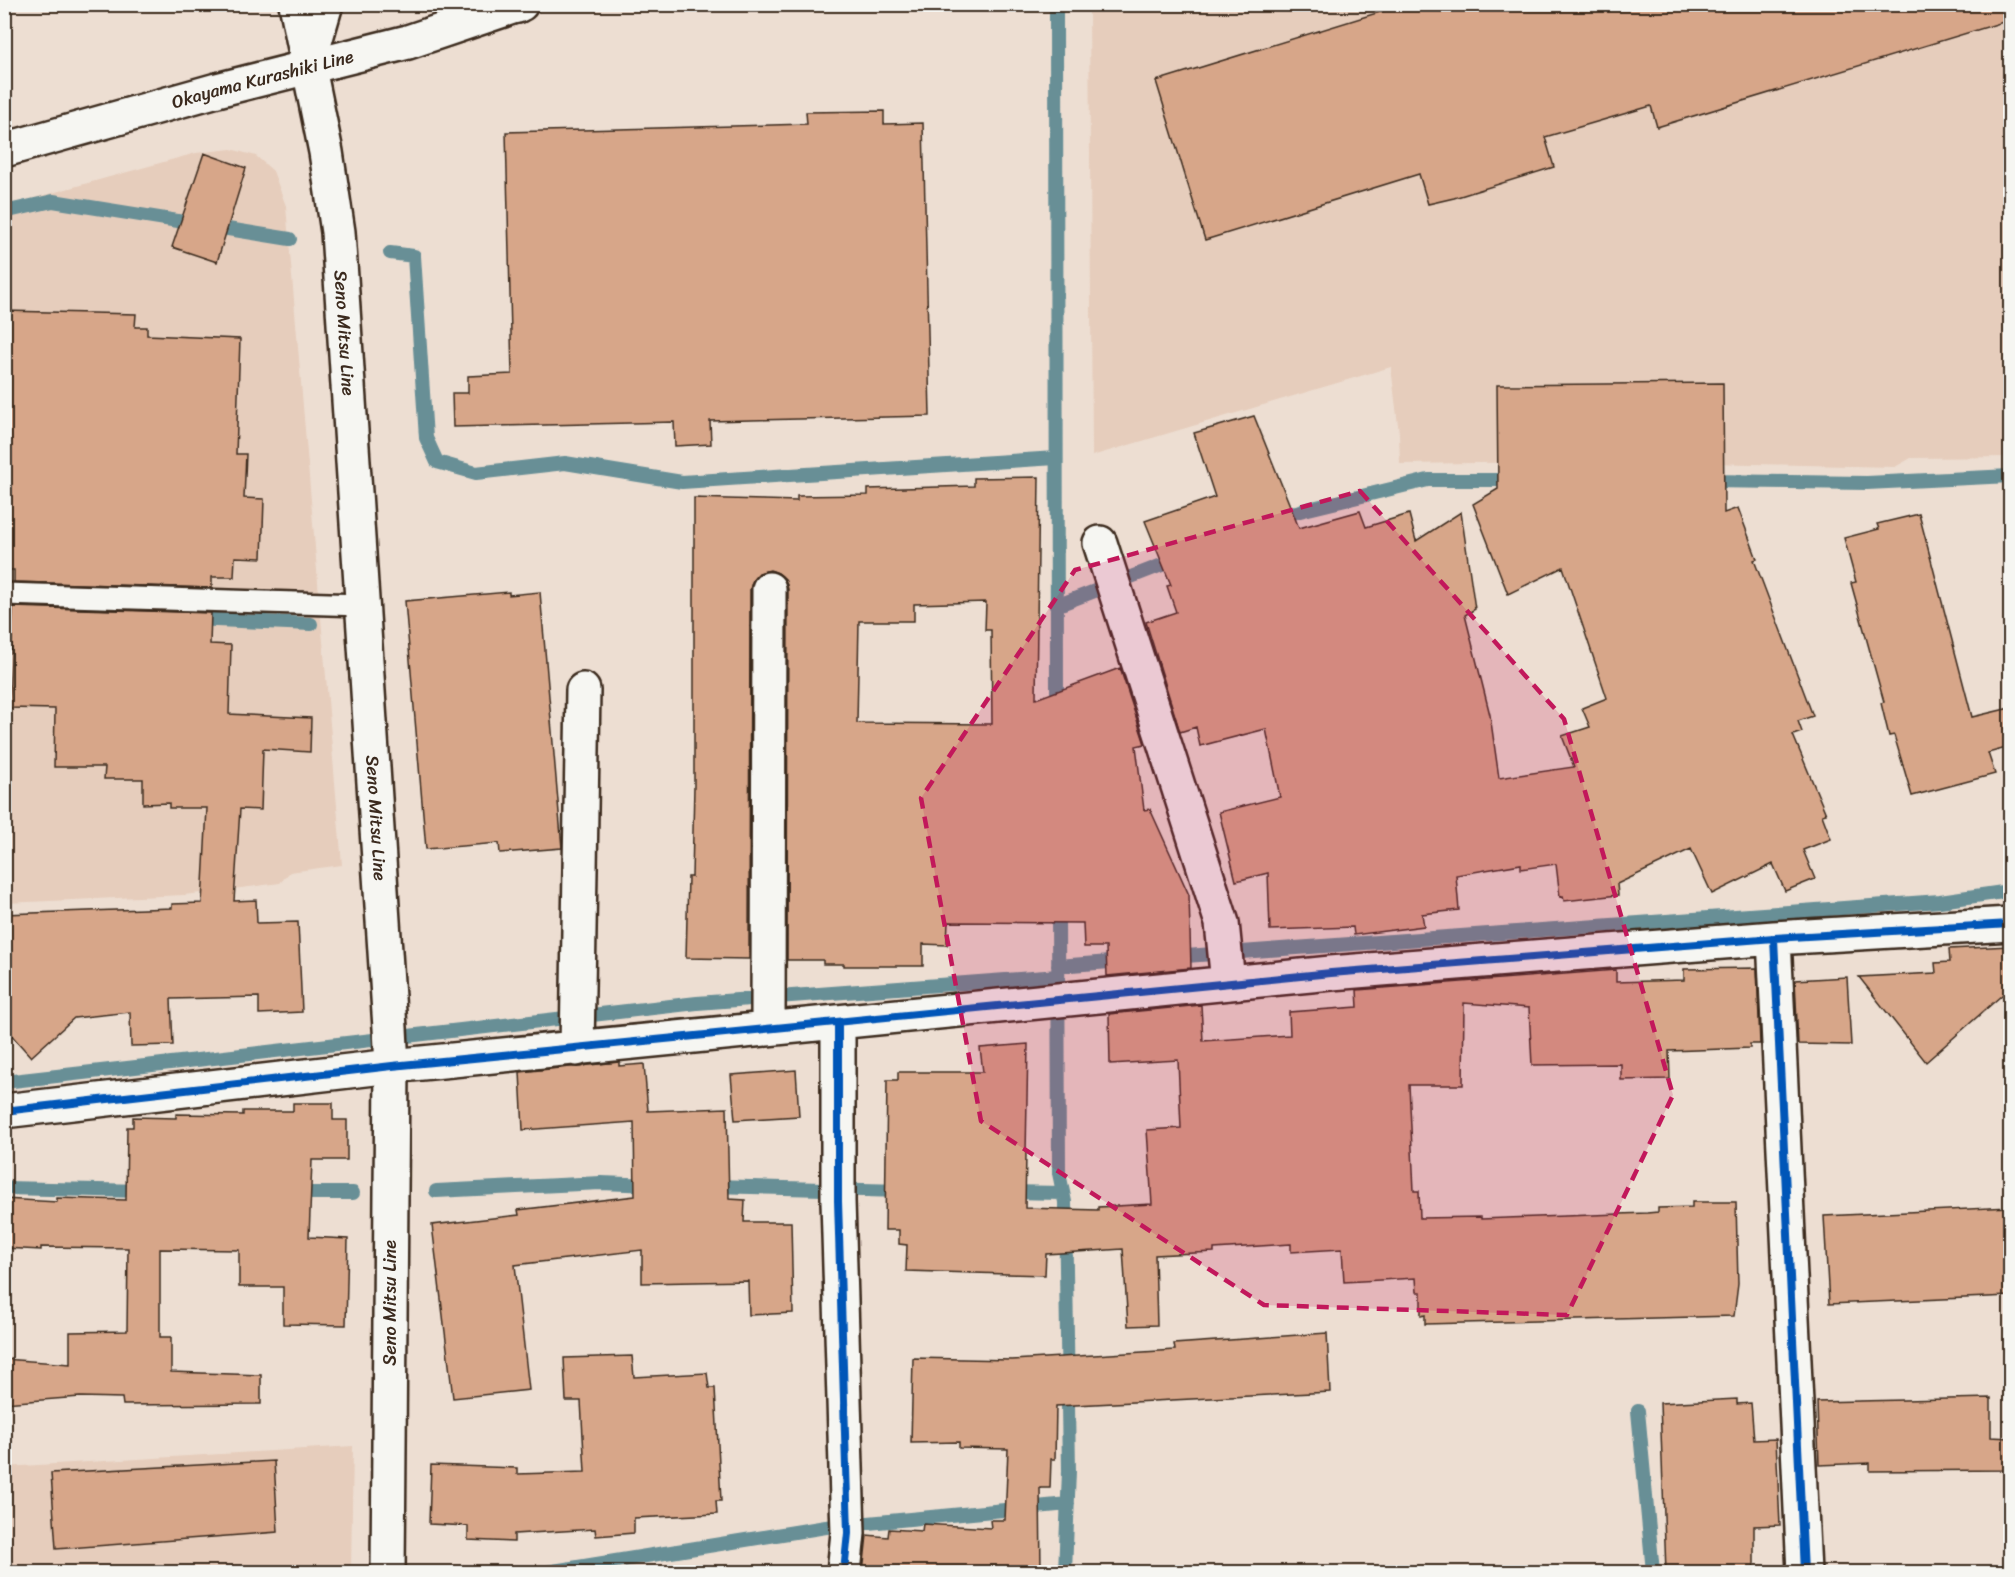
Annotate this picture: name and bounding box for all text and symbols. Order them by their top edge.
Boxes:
street label: Okayama Kurashiki Line [168,40,357,118]
street label: Seno Mitsu Line [325,269,365,397]
street label: Seno Mitsu Line [356,754,396,882]
street label: Seno Mitsu Line [374,1240,406,1366]

